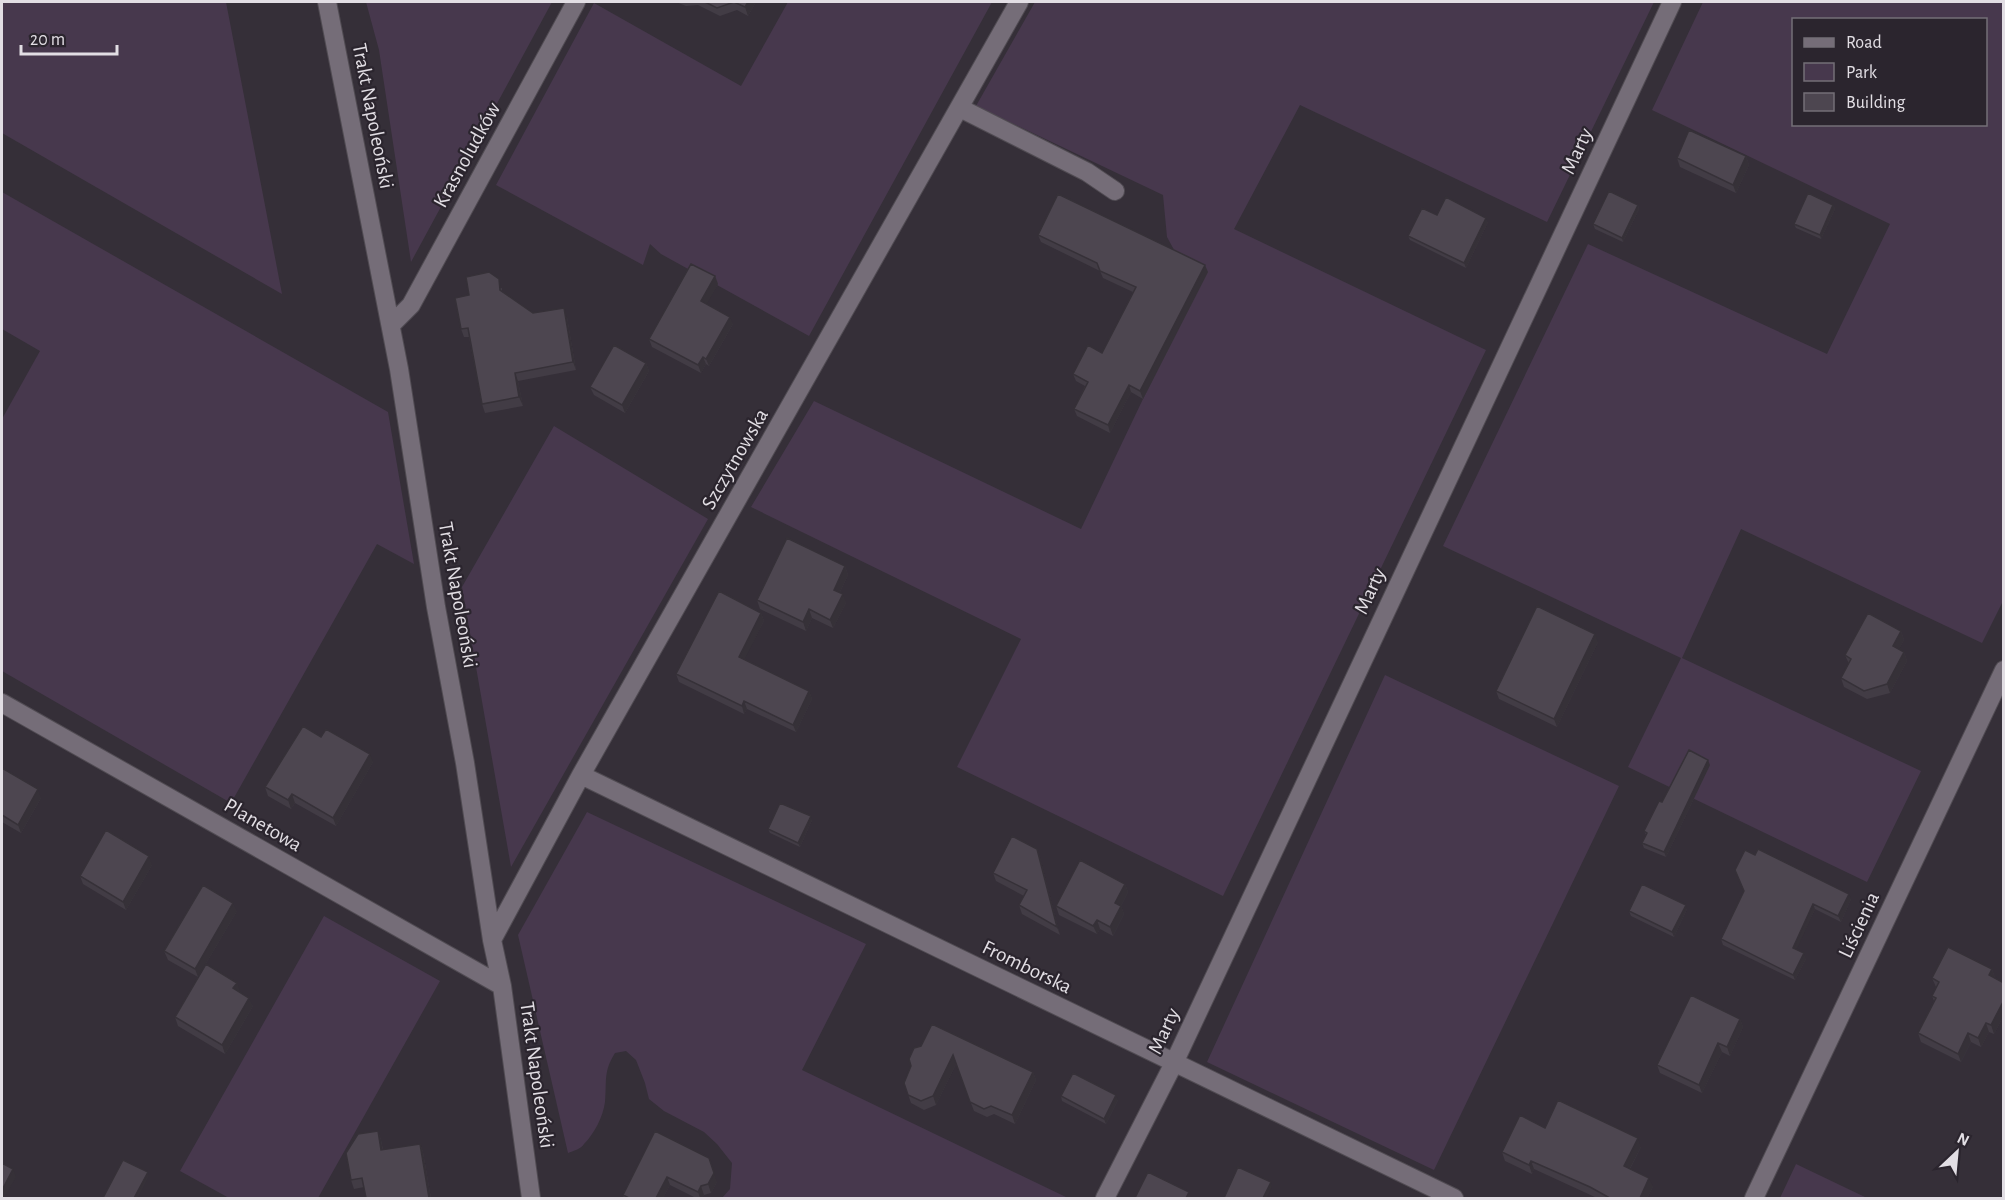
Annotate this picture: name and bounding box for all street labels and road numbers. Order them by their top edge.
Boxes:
street label: Trakt Napoleoński [349,41,397,191]
street label: Krasnoludków [430,99,504,211]
street label: Marty [1557,125,1597,177]
street label: Szczytnowska [698,405,772,513]
street label: Trakt Napoleoński [435,520,481,670]
street label: Marty [1350,565,1390,617]
street label: Planetowa [220,794,306,856]
street label: Liścienia [1835,889,1883,961]
street label: Fromborska [979,936,1075,998]
street label: Trakt Napoleoński [516,1000,558,1150]
street label: Marty [1144,1005,1184,1057]

